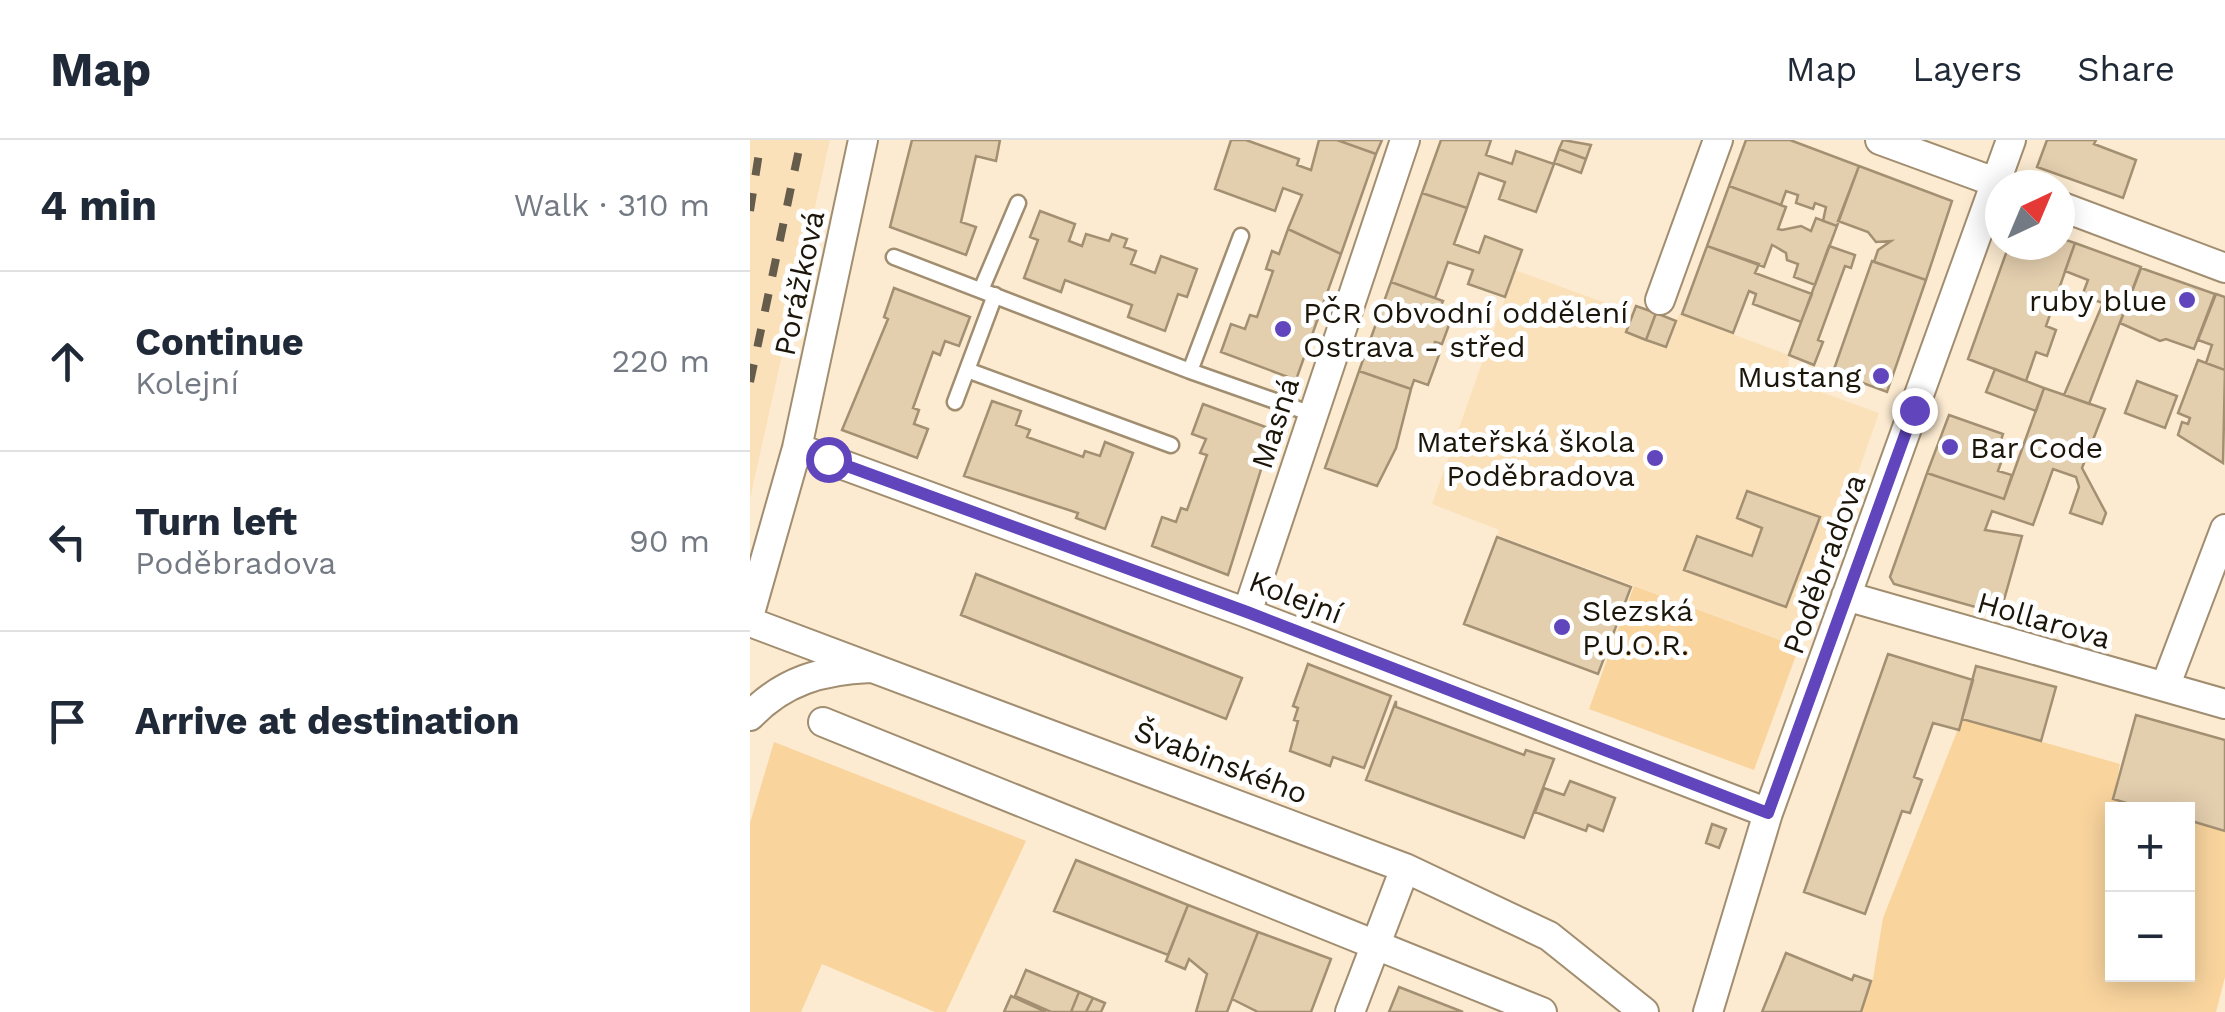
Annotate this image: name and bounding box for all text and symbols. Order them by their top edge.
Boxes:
text: Map [50,41,151,98]
text: Map [1786,48,1857,90]
text: Layers [1912,48,2022,90]
text: Share [2077,48,2175,90]
north arrow [1985,170,2075,260]
text: 4 min [40,181,157,230]
text: Walk · 310 m [514,186,710,224]
street label: Porážková [767,207,831,359]
place label: ruby blue [2029,283,2167,318]
marker: ruby blue [2176,289,2198,311]
place label: PČR Obvodní oddělení Ostrava - střed [1303,295,1628,364]
marker: PČR Obvodní oddělení Ostrava - střed [1272,318,1294,340]
text: Continue [135,320,304,364]
icon: ahead [40,334,95,389]
text: 220 m [611,342,710,380]
place label: Mustang [1737,359,1861,394]
text: Kolejní [135,364,239,402]
marker: Mustang [1870,365,1892,387]
street label: Masná [1244,373,1306,473]
route end [1892,388,1938,434]
place label: Mateřská škola Poděbradova [1416,424,1635,493]
place label: Bar Code [1970,430,2103,465]
marker: Bar Code [1939,436,1961,458]
route start [806,437,852,483]
marker: Mateřská škola Poděbradova [1644,447,1666,469]
street label: Poděbradova [1775,469,1873,659]
text: Turn left [135,500,297,544]
icon: left [40,514,95,569]
text: 90 m [629,522,710,560]
text: Poděbradova [135,544,336,582]
street label: Kolejní [1244,563,1348,631]
street label: Hollarova [1973,584,2115,656]
place label: Slezská P.U.O.R. [1582,593,1693,662]
marker: Slezská P.U.O.R. [1551,616,1573,638]
icon: arrive [40,694,95,749]
text: Arrive at destination [135,699,520,743]
street label: Švabinského [1129,713,1313,811]
map controls [2105,802,2195,982]
button: + [2105,802,2195,892]
button: − [2105,892,2195,982]

